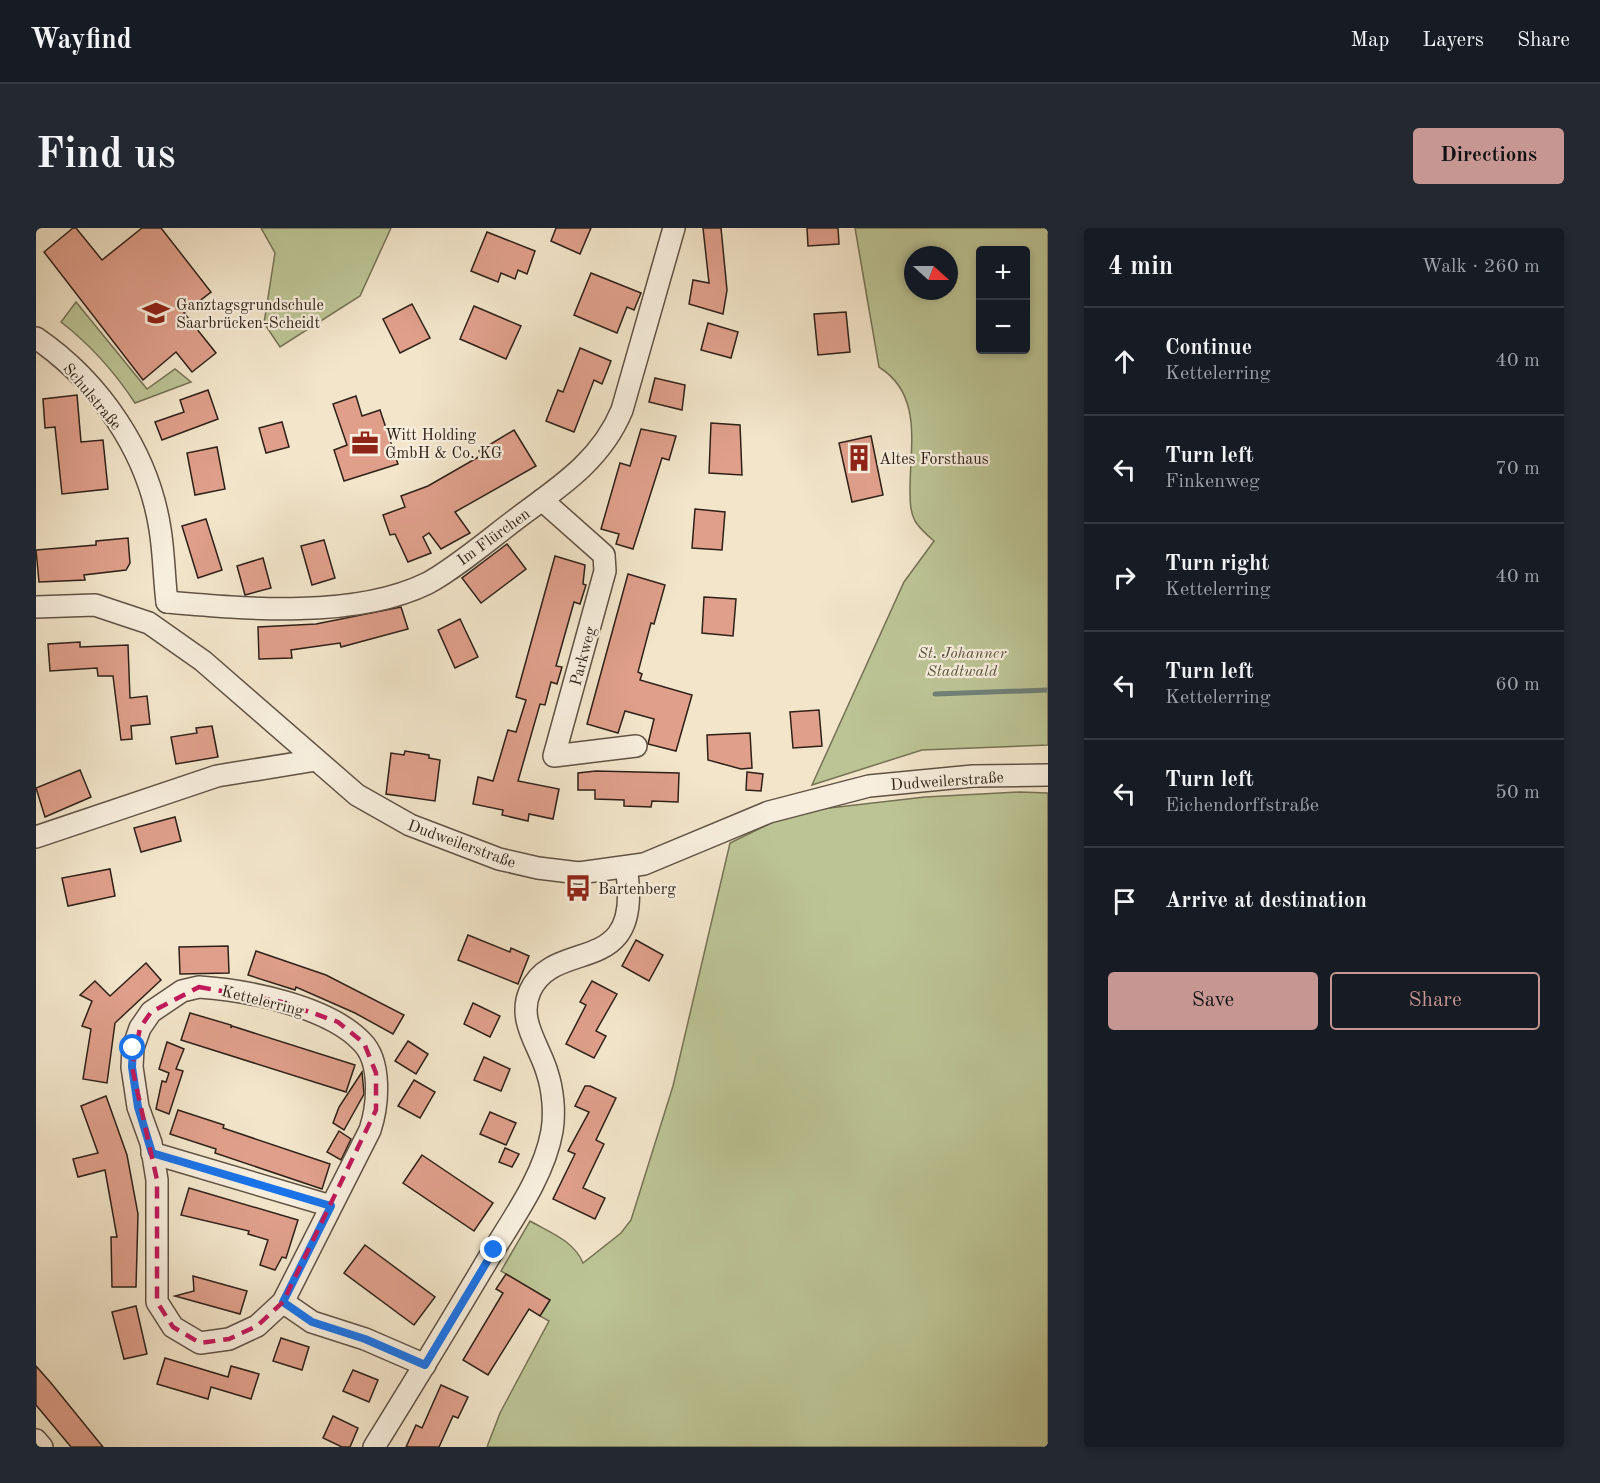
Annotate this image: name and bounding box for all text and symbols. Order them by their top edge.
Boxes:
text: Wayfind [30,27,132,55]
text: Map [1350,30,1389,51]
text: Layers [1422,30,1484,51]
text: Share [1517,30,1570,51]
button: Directions [1413,128,1564,184]
text: Find us [36,135,175,177]
north arrow [904,246,958,300]
map controls [976,246,1030,354]
button: + [976,246,1030,300]
text: 4 min [1108,254,1173,280]
text: Walk · 260 m [1421,257,1540,277]
school or university icon: Ganztagsgrundschule Saarbrücken-Scheidt [141,298,171,328]
place label: Ganztagsgrundschule Saarbrücken-Scheidt [176,298,324,332]
button: − [976,300,1030,354]
text: Continue [1165,337,1252,359]
icon: ahead [1108,345,1141,378]
text: 40 m [1495,351,1540,371]
street label: Schulstraße [59,361,124,434]
text: Kettelerring [1165,364,1271,384]
office icon: Witt Holding GmbH & Co. KG [350,428,380,458]
place label: Witt Holding GmbH & Co. KG [385,428,503,462]
building icon: Altes Forsthaus [844,443,874,473]
text: Turn left [1165,445,1254,467]
place label: Altes Forsthaus [879,452,989,468]
icon: left [1108,453,1141,486]
text: 70 m [1495,459,1540,479]
text: Finkenweg [1165,472,1260,492]
street label: Im Flürchen [455,506,534,569]
text: Turn right [1165,553,1269,575]
icon: right [1108,561,1141,594]
text: 40 m [1495,567,1540,587]
text: Kettelerring [1165,580,1271,600]
street label: Parkweg [568,625,600,688]
park label: St. Johanner Stadtwald [918,646,1007,680]
text: Turn left [1165,661,1254,683]
icon: left [1108,669,1141,702]
text: 60 m [1495,675,1540,695]
text: Kettelerring [1165,688,1271,708]
text: Turn left [1165,769,1254,791]
street label: Dudweilerstraße [890,770,1004,794]
icon: left [1108,777,1141,810]
text: 50 m [1495,783,1540,803]
text: Eichendorffstraße [1165,796,1319,816]
street label: Dudweilerstraße [405,818,517,872]
bus stop icon: Bartenberg [563,873,593,903]
place label: Bartenberg [598,882,676,898]
icon: arrive [1108,885,1141,918]
text: Arrive at destination [1165,890,1367,912]
button: Save [1108,972,1318,1030]
button: Share [1330,972,1540,1030]
street label: Kettelerring [220,984,306,1020]
route start [119,1034,145,1060]
route end [480,1236,506,1262]

